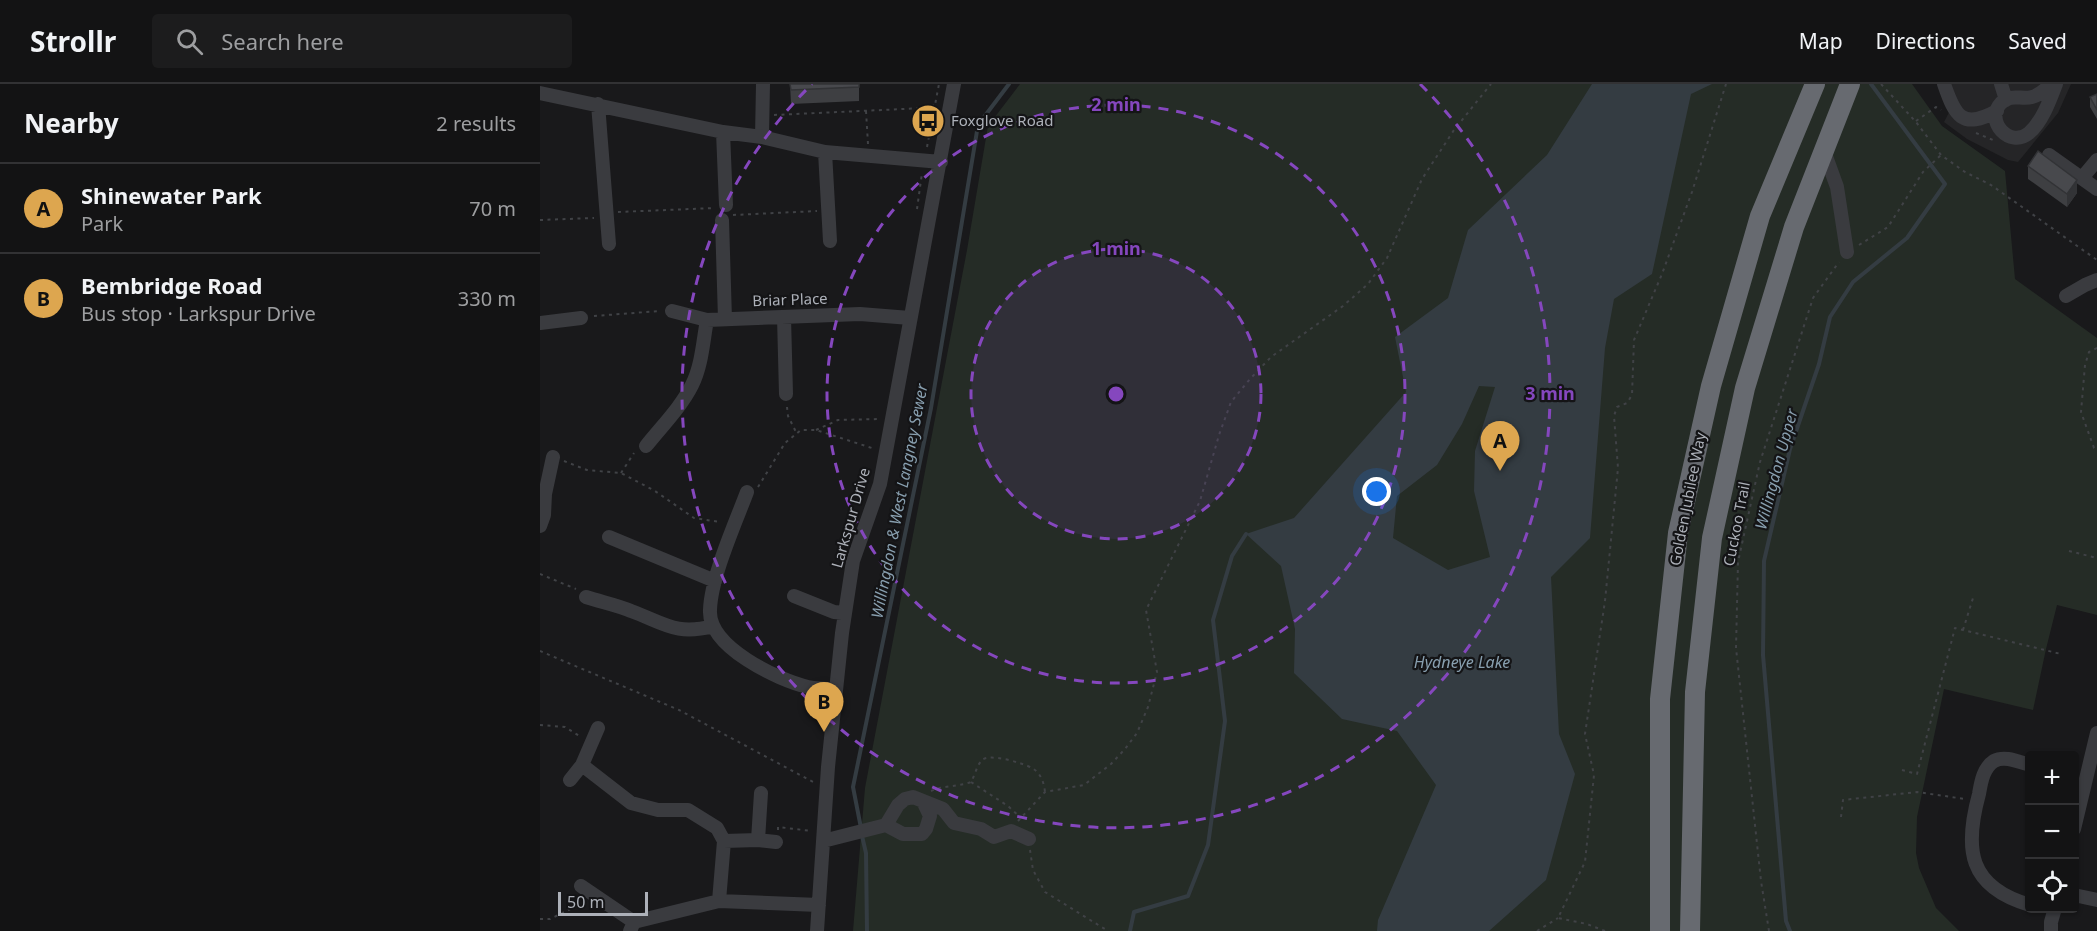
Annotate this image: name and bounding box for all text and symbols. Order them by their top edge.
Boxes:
search box [152,14,572,68]
text: Strollr [30,22,116,60]
icon: search [173,25,206,58]
text: Search here [221,26,344,56]
text: Map [1799,27,1843,55]
text: Directions [1876,27,1975,55]
text: Saved [2008,27,2067,55]
text: 2 min [1091,92,1141,116]
bus stop icon: Foxglove Road [910,103,946,139]
text: Nearby [24,105,119,141]
text: 2 results [436,110,516,137]
place label: Foxglove Road [951,110,1053,130]
text: Shinewater Park [81,180,262,210]
text: A [37,195,50,222]
text: 70 m [469,195,516,222]
text: Park [81,210,123,237]
text: 1 min [1091,236,1141,260]
text: Bembridge Road [81,270,262,300]
text: B [37,285,50,312]
text: 330 m [458,285,516,312]
street label: Briar Place [752,288,828,310]
text: Bus stop · Larkspur Drive [81,300,316,327]
water label: Willingdon & West Langney Sewer [865,381,933,620]
text: 3 min [1525,381,1575,405]
centre of rings [1106,384,1126,404]
water label: Willingdon Upper [1749,406,1803,532]
pin: A [1480,422,1520,471]
street label: Golden Jubilee Way [1664,430,1710,567]
street label: Larkspur Drive [826,465,874,570]
your location [1362,477,1391,506]
street label: Cuckoo Trail [1718,480,1754,568]
water label: Hydneye Lake [1414,651,1510,673]
pin: B [804,682,844,732]
map controls [2025,751,2079,913]
button: + [2025,751,2079,805]
button: − [2025,805,2079,859]
button: locate [2025,859,2079,913]
scale bar [558,889,648,916]
text: 50 m [567,891,604,913]

